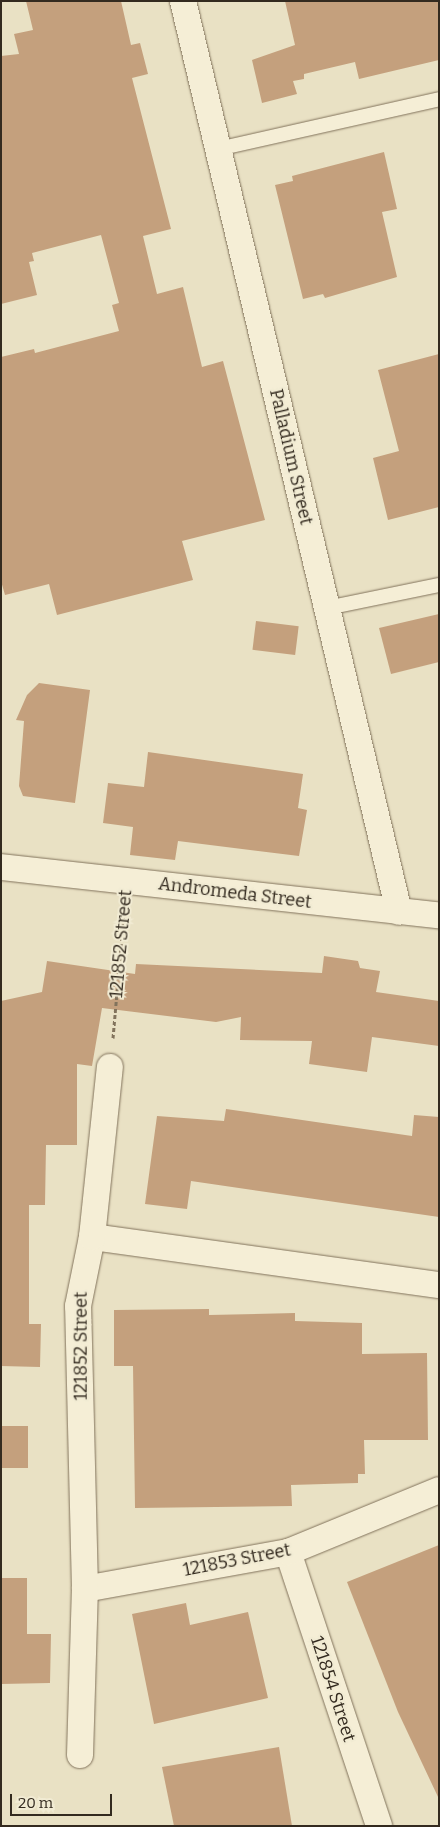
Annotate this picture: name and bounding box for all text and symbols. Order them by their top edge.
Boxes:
street label: Palladium Street [265,387,317,527]
street label: Andromeda Street [157,873,313,913]
street label: 121852 Street [106,889,136,999]
street label: 121852 Street [70,1292,92,1400]
street label: 121853 Street [181,1539,293,1581]
street label: 121854 Street [306,1633,360,1745]
scale bar [12,1784,115,1816]
text: 20 m [18,1794,53,1812]

